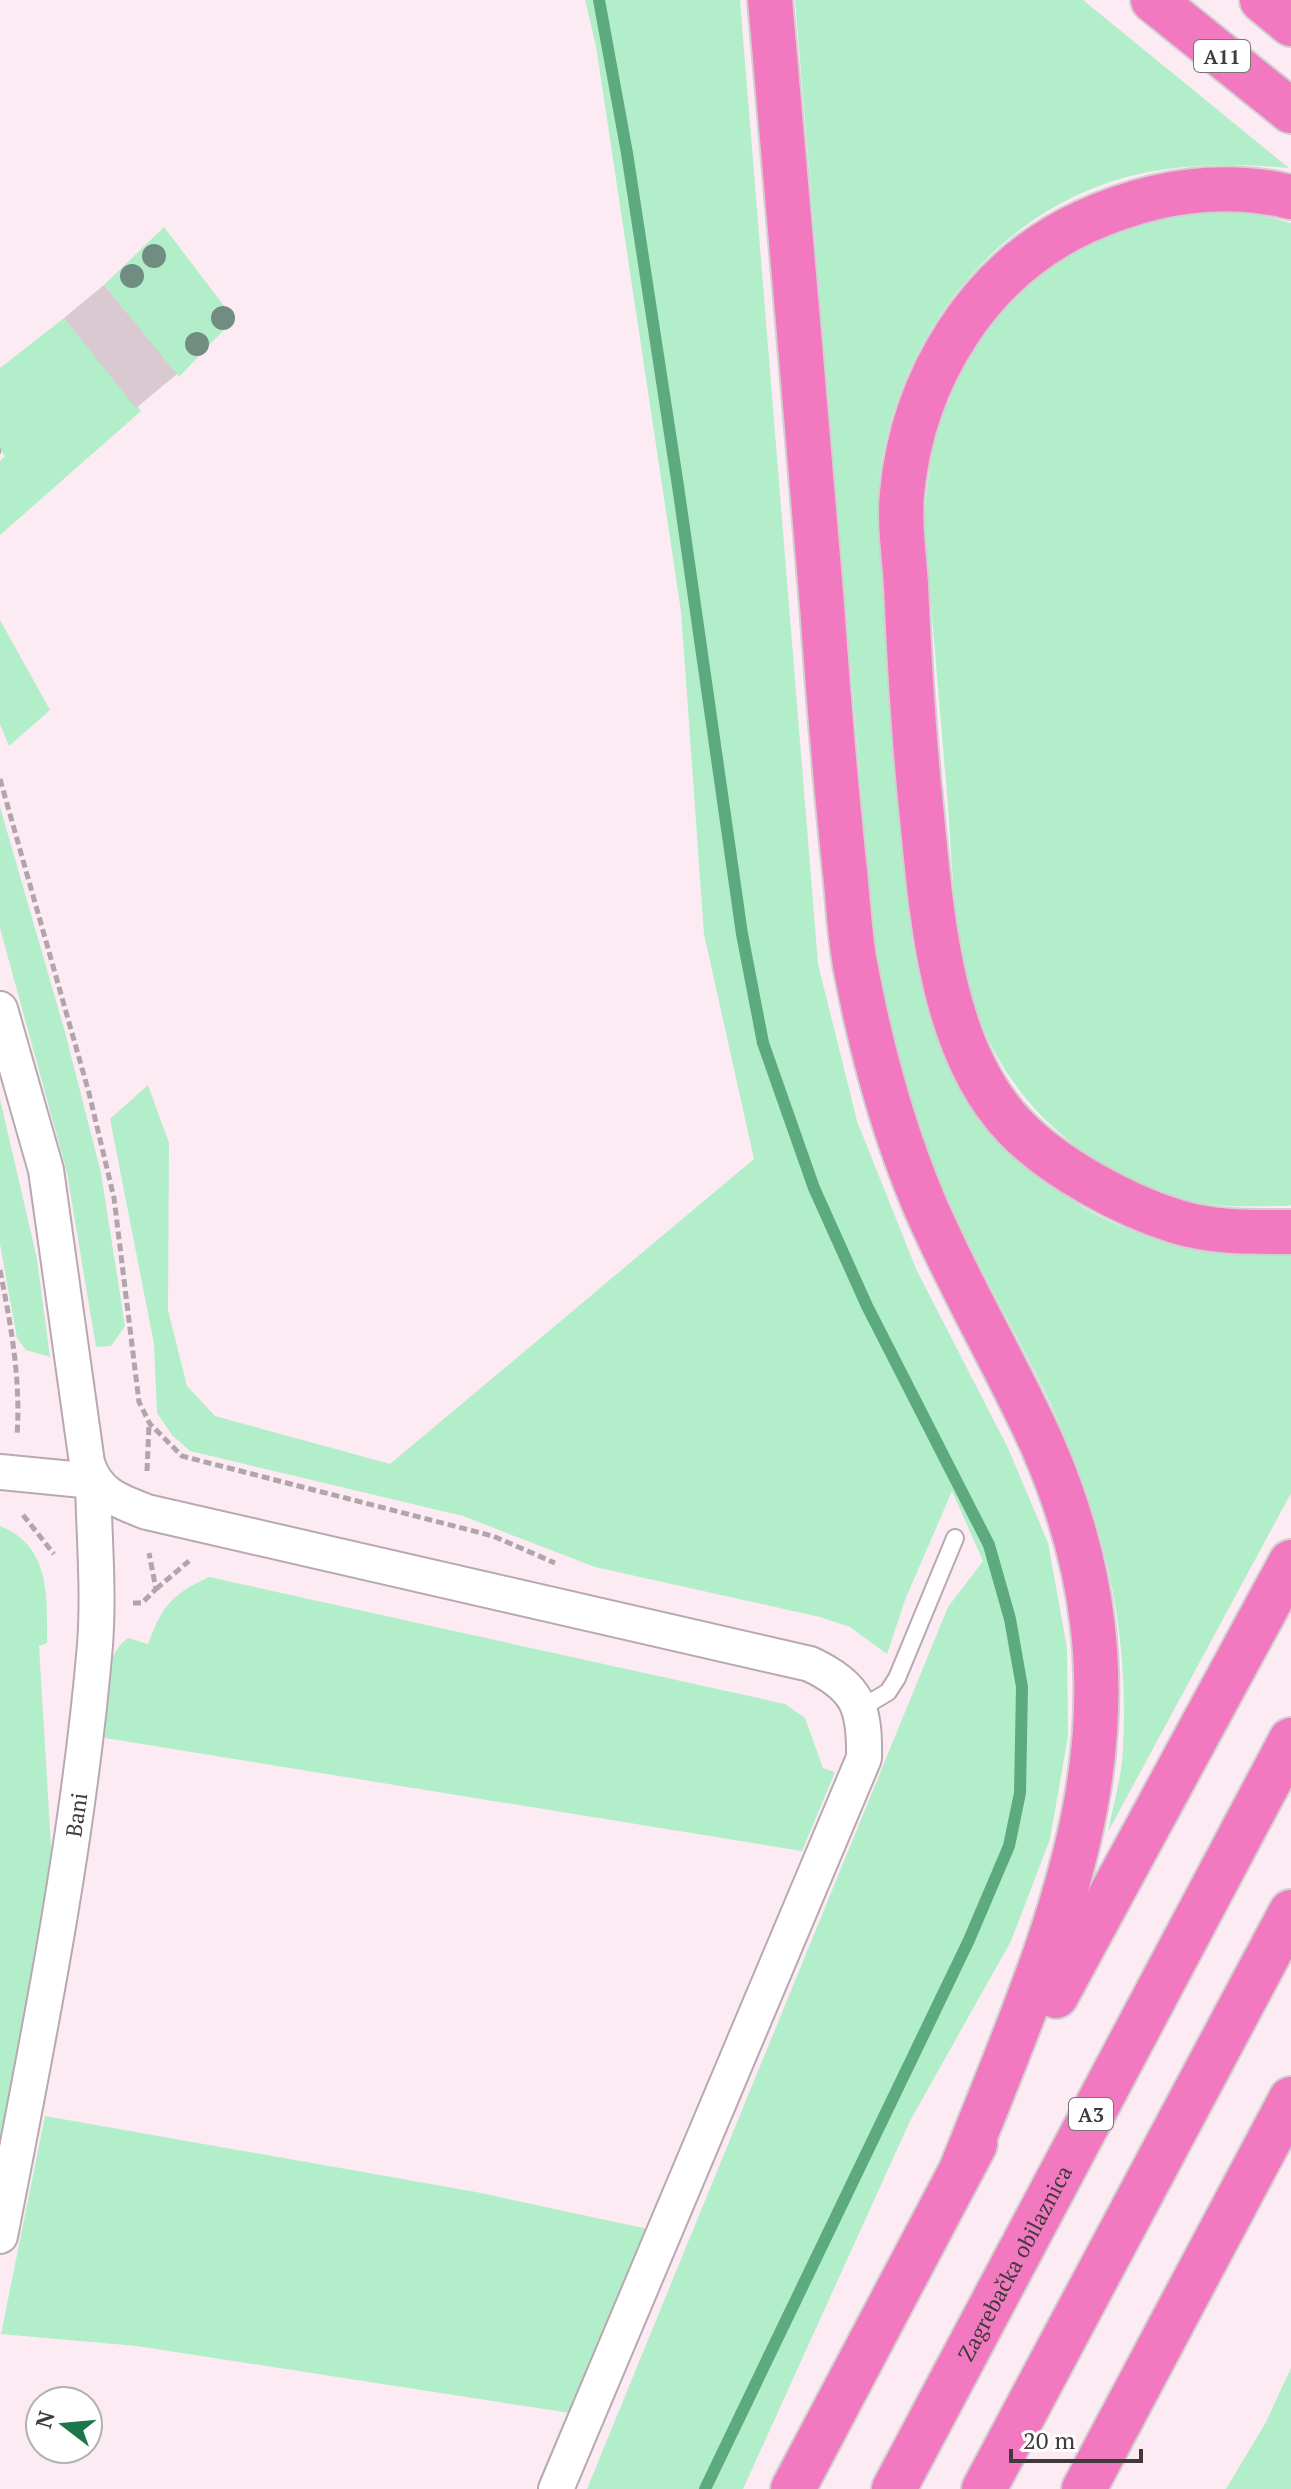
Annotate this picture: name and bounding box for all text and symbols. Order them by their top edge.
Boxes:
road number: A11 [1194,40,1250,72]
street label: Bani [58,1791,93,1839]
road number: A3 [1069,2098,1113,2130]
street label: Zagrebačka obilaznica [950,2160,1078,2366]
north arrow [24,2385,104,2465]
text: N [28,2407,61,2431]
scale bar [1011,2413,1141,2463]
text: 20 m [1023,2424,1075,2456]

